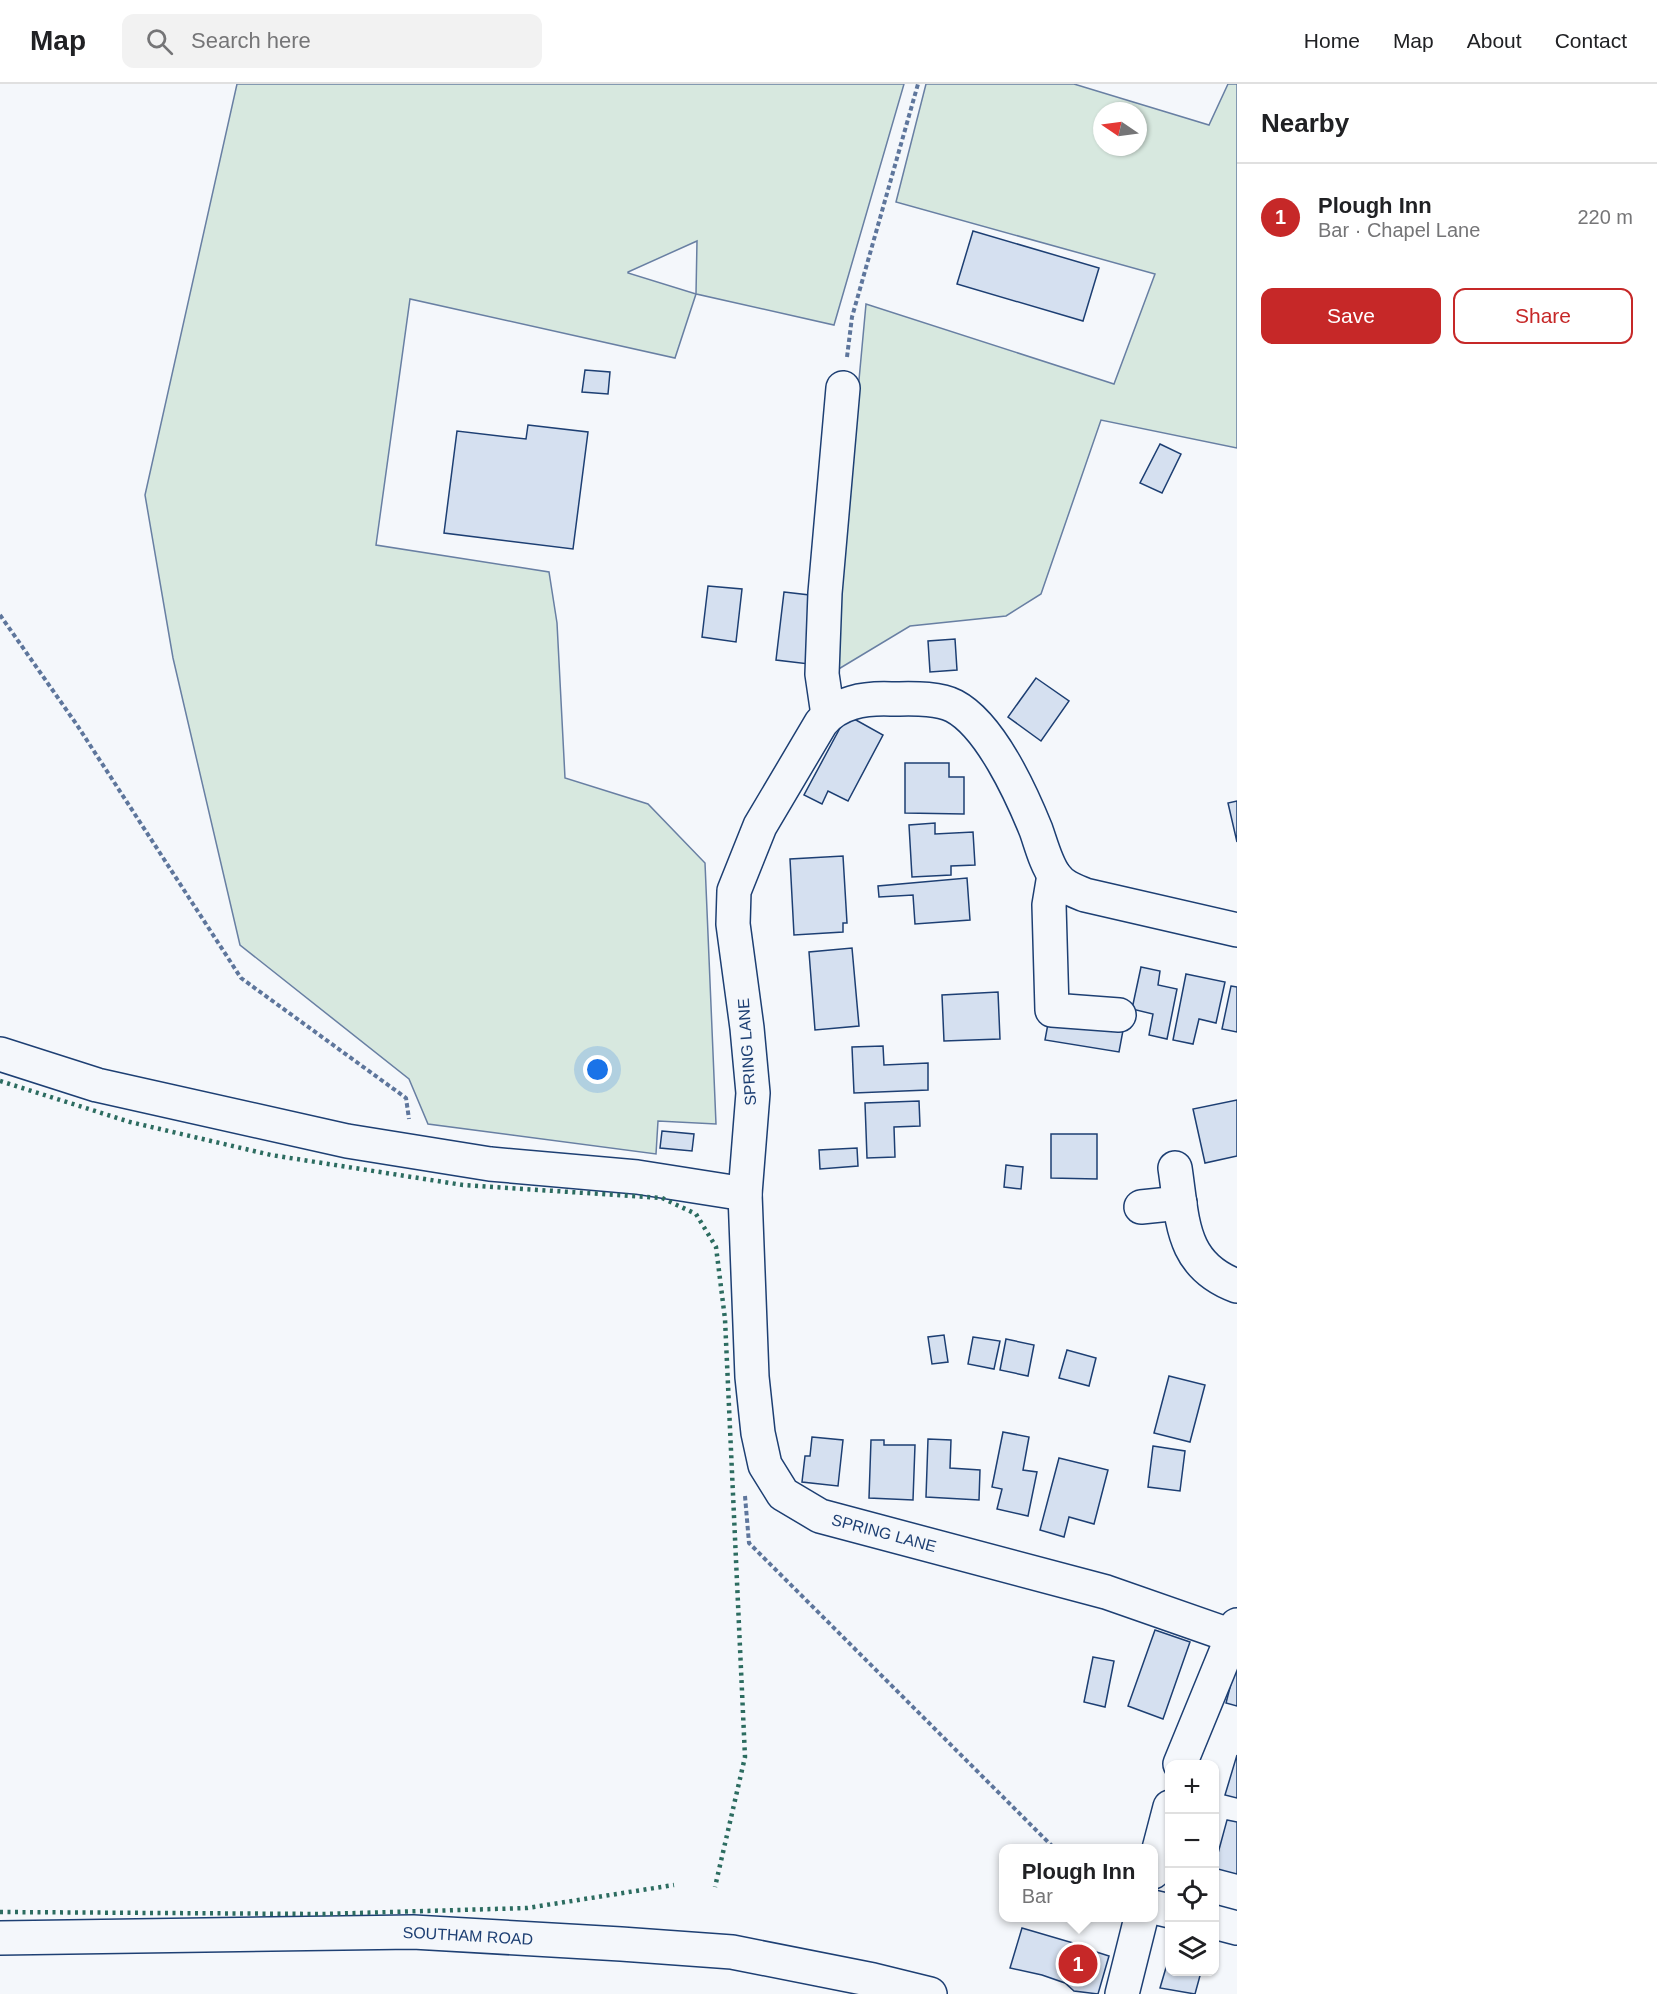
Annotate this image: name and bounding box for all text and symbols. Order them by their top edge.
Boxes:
search box [122,14,542,68]
text: Map [30,25,86,56]
icon: search [143,25,176,58]
text: Search here [191,28,311,53]
text: Home [1304,29,1360,52]
text: Map [1393,29,1434,52]
text: About [1467,29,1522,52]
text: Contact [1555,29,1627,52]
north arrow [1093,102,1147,156]
text: Nearby [1261,108,1349,138]
text: Plough Inn [1318,193,1432,218]
text: 1 [1275,206,1286,228]
text: 220 m [1577,206,1633,228]
text: Bar · Chapel Lane [1318,219,1480,241]
button: Save [1261,288,1441,344]
button: Share [1453,288,1633,344]
street label: SPRING LANE [735,998,759,1106]
your location [583,1055,612,1084]
street label: SPRING LANE [830,1511,938,1555]
map controls [1165,1760,1219,1976]
button: + [1165,1760,1219,1814]
button: − [1165,1814,1219,1868]
popup [999,1844,1158,1922]
text: Plough Inn [1022,1859,1135,1884]
button: locate [1165,1868,1219,1922]
text: Bar [1022,1885,1053,1907]
button: layers [1165,1922,1219,1976]
street label: SOUTHAM ROAD [402,1923,534,1947]
pin: 1 [1058,1942,1098,1986]

